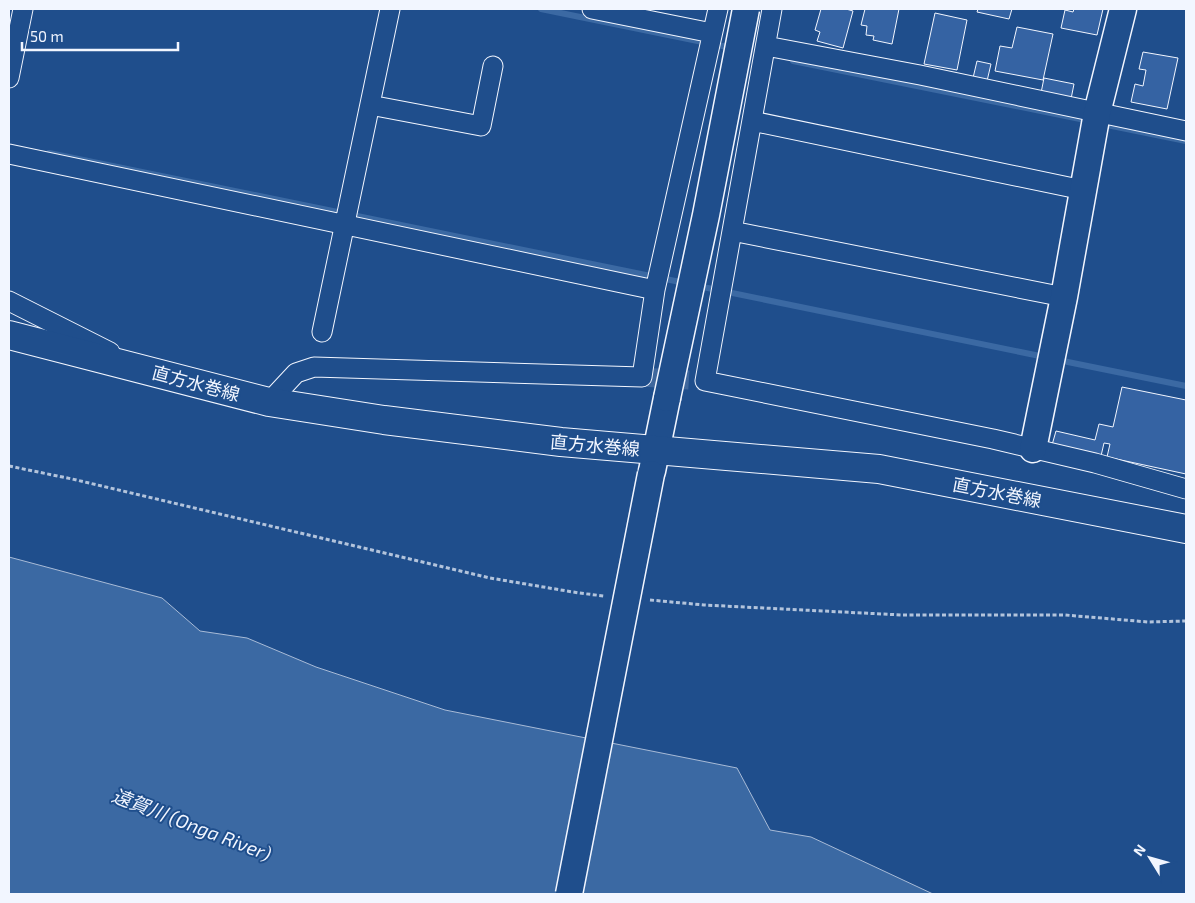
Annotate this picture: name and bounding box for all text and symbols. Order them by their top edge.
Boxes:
scale bar [22,20,179,52]
text: 50 m [30,27,64,45]
street label: 直方水巻線 [150,361,242,405]
street label: 直方水巻線 [549,430,641,460]
street label: 直方水巻線 [951,473,1043,511]
water label: 遠賀川 (Onga River) [109,783,275,865]
north arrow [1125,833,1175,883]
text: N [1129,841,1149,859]

